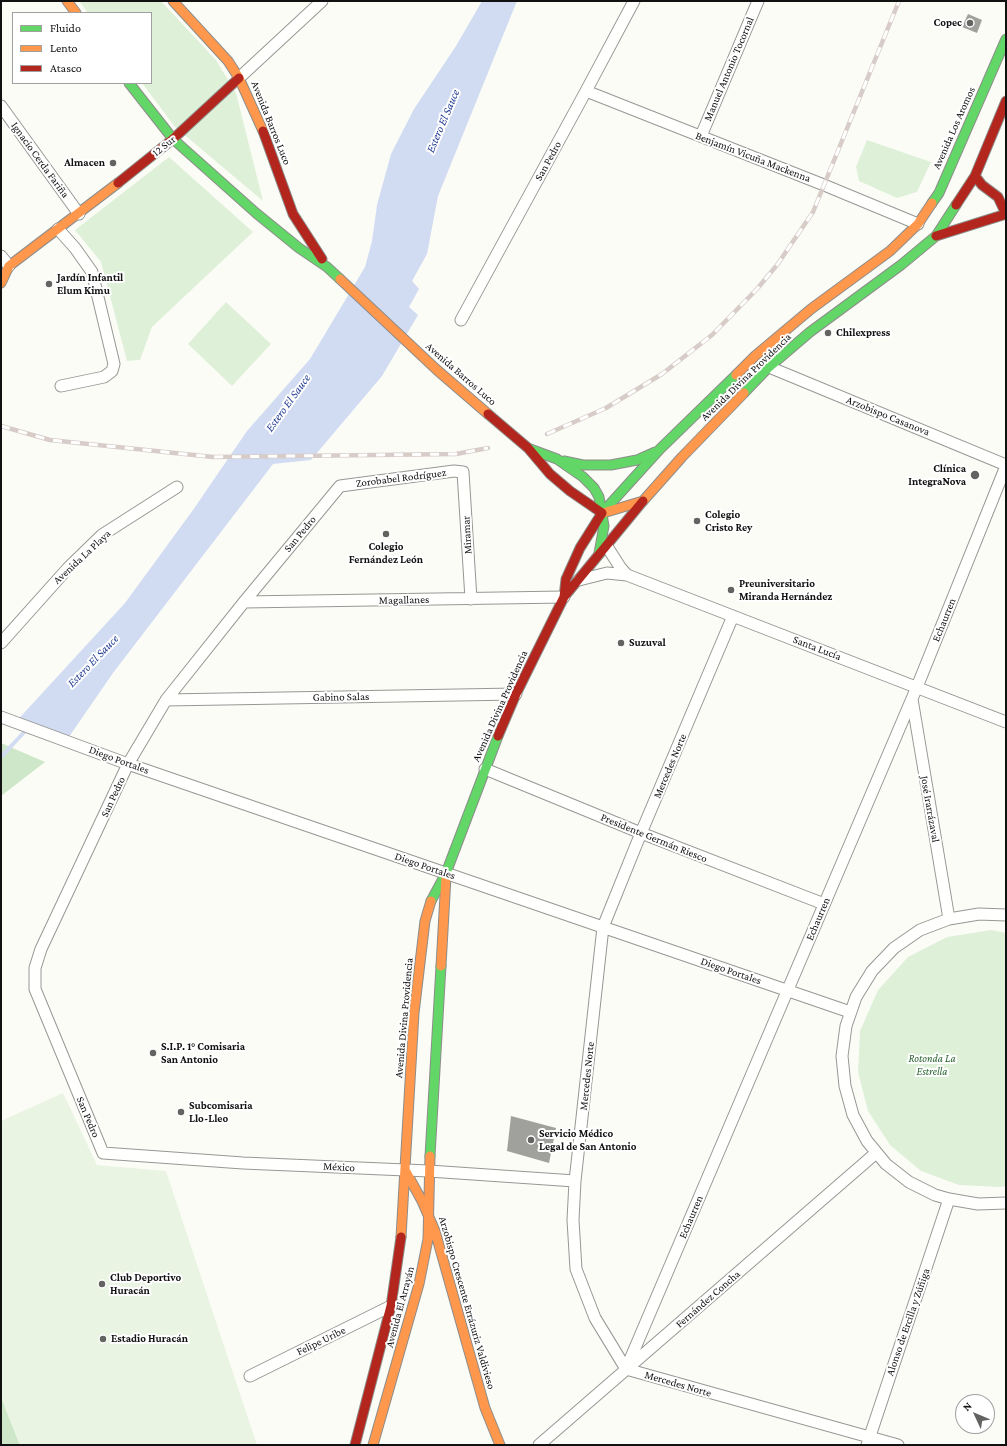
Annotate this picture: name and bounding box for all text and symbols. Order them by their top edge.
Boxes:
legend [12,12,152,84]
street label: Manuel Antonio Tocornal [701,15,757,123]
place label: Copec [934,16,962,30]
marker: Copec [965,18,975,28]
text: Fluido [50,21,81,35]
text: Lento [50,41,78,55]
text: Atasco [50,61,82,75]
street label: Avenida Barros Luco [248,79,294,167]
street label: Avenida Los Aromos [930,85,978,171]
water label: Estero El Sauce [423,87,463,155]
street label: Ignacio Cerda Fariña [8,119,72,201]
street label: Benjamín Vicuña Mackenna [694,129,812,185]
street label: 12 Sur [150,133,178,159]
street label: San Pedro [532,139,564,183]
place label: Almacen [64,156,105,170]
marker: Almacen [108,158,118,168]
place label: Jardín Infantil Elum Kimu [57,271,123,297]
marker: Jardín Infantil Elum Kimu [44,279,54,289]
place label: Chilexpress [836,326,890,340]
marker: Chilexpress [823,328,833,338]
street label: Avenida Divina Providencia [698,330,794,424]
street label: Avenida Barros Luco [423,340,499,408]
water label: Estero El Sauce [262,372,314,434]
street label: Arzobispo Casanova [844,393,932,439]
place label: Clínica IntegraNova [908,462,966,488]
street label: Zorobabel Rodríguez [355,466,447,490]
marker: Clínica IntegraNova [969,469,981,481]
place label: Colegio Cristo Rey [705,508,752,534]
street label: San Pedro [281,513,319,555]
street label: Miramar [459,515,475,555]
marker: Colegio Cristo Rey [692,516,702,526]
street label: Avenida La Playa [51,527,113,587]
marker: Colegio Fernández León [381,529,391,539]
place label: Colegio Fernández León [349,540,423,566]
place label: Preuniversitario Miranda Hernández [739,577,832,603]
marker: Preuniversitario Miranda Hernández [726,585,736,595]
street label: Magallanes [379,593,429,607]
street label: Echaurren [929,596,959,644]
water label: Estero El Sauce [64,632,122,690]
street label: Santa Lucía [791,633,843,663]
place label: Suzuval [629,636,666,650]
marker: Suzuval [616,638,626,648]
street label: Avenida Divina Providencia [469,648,531,764]
street label: Gabino Salas [313,690,369,704]
street label: Mercedes Norte [650,732,690,800]
street label: Diego Portales [87,743,151,777]
street label: San Pedro [98,775,128,819]
street label: José Irarrázaval [918,775,942,843]
street label: Presidente Germán Riesco [599,811,709,865]
street label: Diego Portales [393,849,457,883]
street label: Echaurren [803,895,833,943]
street label: Diego Portales [699,954,763,988]
street label: Avenida Divina Providencia [392,957,416,1079]
place label: S.I.P. 1° Comisaria San Antonio [161,1040,245,1066]
street label: Mercedes Norte [577,1041,597,1111]
marker: S.I.P. 1° Comisaria San Antonio [148,1048,158,1058]
park label: Rotonda La Estrella [908,1052,956,1078]
street label: San Pedro [73,1095,103,1139]
place label: Subcomisaria Llo-Lleo [189,1099,253,1125]
marker: Subcomisaria Llo-Lleo [176,1107,186,1117]
place label: Servicio Médico Legal de San Antonio [539,1127,636,1153]
marker: Servicio Médico Legal de San Antonio [526,1135,536,1145]
street label: México [323,1160,355,1174]
street label: Echaurren [676,1193,706,1241]
street label: Arzobispo Crescente Errázuriz Valdivieso [436,1215,498,1391]
street label: Avenida El Arrayán [383,1265,417,1349]
street label: Fernández Concha [673,1267,743,1331]
street label: Alonso de Ercilla y Zúñiga [883,1267,933,1377]
place label: Club Deportivo Huracán [110,1271,181,1297]
marker: Club Deportivo Huracán [97,1279,107,1289]
street label: Felipe Uribe [294,1323,348,1359]
place label: Estadio Huracán [111,1332,188,1346]
marker: Estadio Huracán [98,1334,108,1344]
street label: Mercedes Norte [643,1368,713,1400]
north arrow [955,1394,995,1434]
text: N [960,1399,974,1413]

